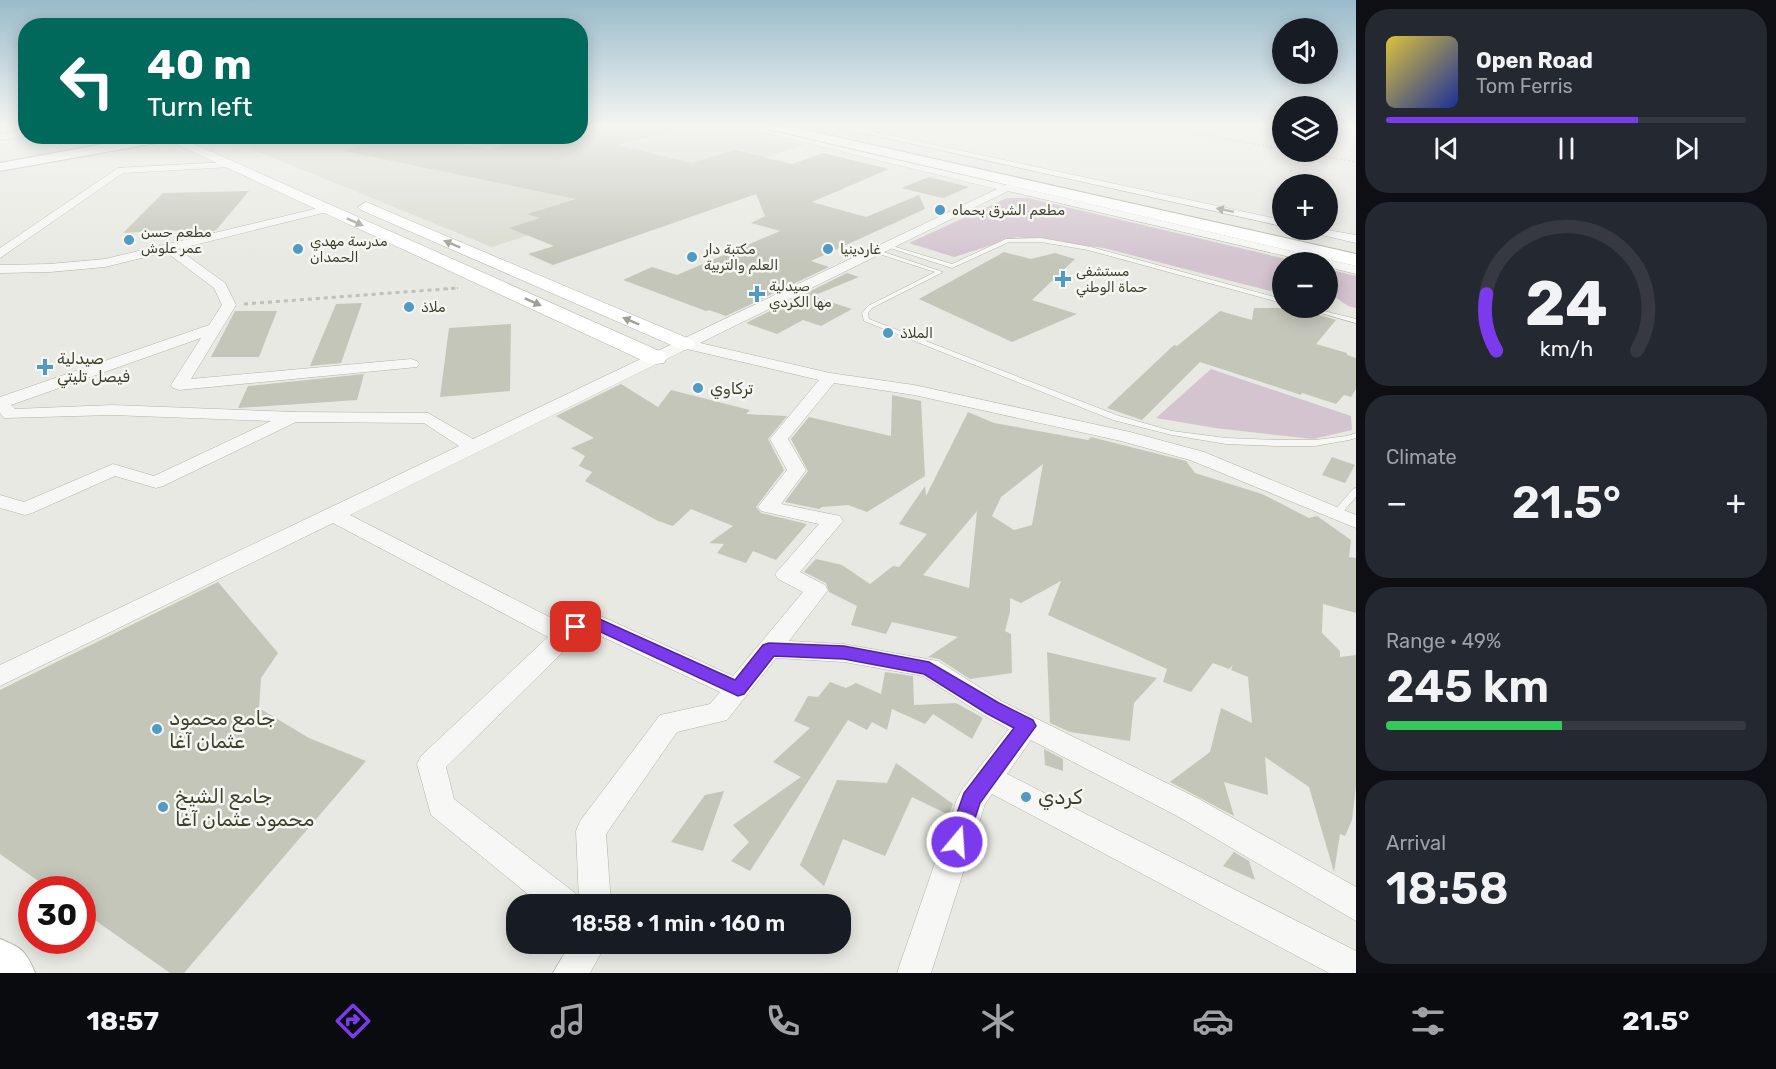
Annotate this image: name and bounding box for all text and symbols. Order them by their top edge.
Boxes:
map controls [1272,18,1338,318]
button: sound [1272,18,1338,84]
text: 40 m [147,40,252,90]
icon: left [48,42,126,120]
text: Open Road [1476,47,1593,74]
text: Tom Ferris [1476,74,1573,98]
text: Turn left [147,91,252,123]
button: layers [1272,96,1338,162]
icon: previous [1430,132,1463,165]
icon: pause [1550,132,1583,165]
icon: next [1670,132,1703,165]
button: + [1272,174,1338,240]
place label: مطعم الشرق بحماه [952,202,1065,219]
marker: مطعم الشرق بحماه [933,203,947,217]
one-way arrow [1216,205,1235,215]
one-way arrow [346,217,364,227]
place label: مطعم حسن عمر علوش [141,224,212,257]
marker: مطعم حسن عمر علوش [122,233,136,247]
place label: مدرسة مهدي الحمدان [310,233,388,266]
one-way arrow [443,239,461,248]
place label: مكتبة دار العلم والتربية [703,241,778,274]
place label: غاردينيا [840,241,881,258]
marker: مدرسة مهدي الحمدان [291,242,305,256]
marker: غاردينيا [821,242,835,256]
marker: مكتبة دار العلم والتربية [685,250,699,264]
button: − [1272,252,1338,318]
place label: مستشفى حماة الوطني [1076,263,1148,298]
text: 24 [1525,267,1607,341]
marker: مستشفى حماة الوطني [1054,270,1072,288]
place label: صيدلية مها الكردي [769,278,832,312]
marker: صيدلية مها الكردي [750,287,764,301]
one-way arrow [524,297,542,307]
place label: ملاذ [421,299,446,316]
marker: ملاذ [402,300,416,314]
one-way arrow [622,316,640,325]
place label: الملاذ [900,325,933,342]
marker: الملاذ [881,326,895,340]
text: km/h [1539,336,1593,361]
place label: صيدلية فيصل تليتي [57,349,130,389]
marker: صيدلية فيصل تليتي [38,360,52,374]
place label: تركاوي [710,379,753,400]
marker: تركاوي [691,381,705,395]
text: Climate [1386,445,1457,469]
text: 21.5° [1512,476,1621,529]
text: − [1386,483,1407,522]
text: + [1725,483,1746,522]
pin [550,601,601,652]
icon: arrive [559,610,592,643]
text: Range · 49% [1386,629,1501,653]
text: 245 km [1386,660,1549,713]
place label: جامع محمود عثمان آغا [169,706,275,753]
marker: جامع محمود عثمان آغا [150,722,164,736]
place label: جامع الشيخ محمود عثمان آغا [175,784,314,831]
place label: كردي [1038,785,1082,811]
marker: كردي [1019,790,1033,804]
marker: جامع الشيخ محمود عثمان آغا [156,800,170,814]
position arrow [925,810,989,874]
text: Arrival [1386,831,1446,855]
text: 18:58 [1386,862,1509,915]
speed limit sign: 30 [18,876,96,954]
text: 18:58 · 1 min · 160 m [572,910,785,937]
icon: directions [332,1000,374,1042]
icon: music [547,1000,589,1042]
icon: phone [762,1000,804,1042]
icon: climate [977,1000,1019,1042]
icon: car [1192,1000,1234,1042]
icon: filters [1407,1000,1449,1042]
text: 18:57 [87,1005,159,1037]
text: 21.5° [1622,1005,1689,1037]

